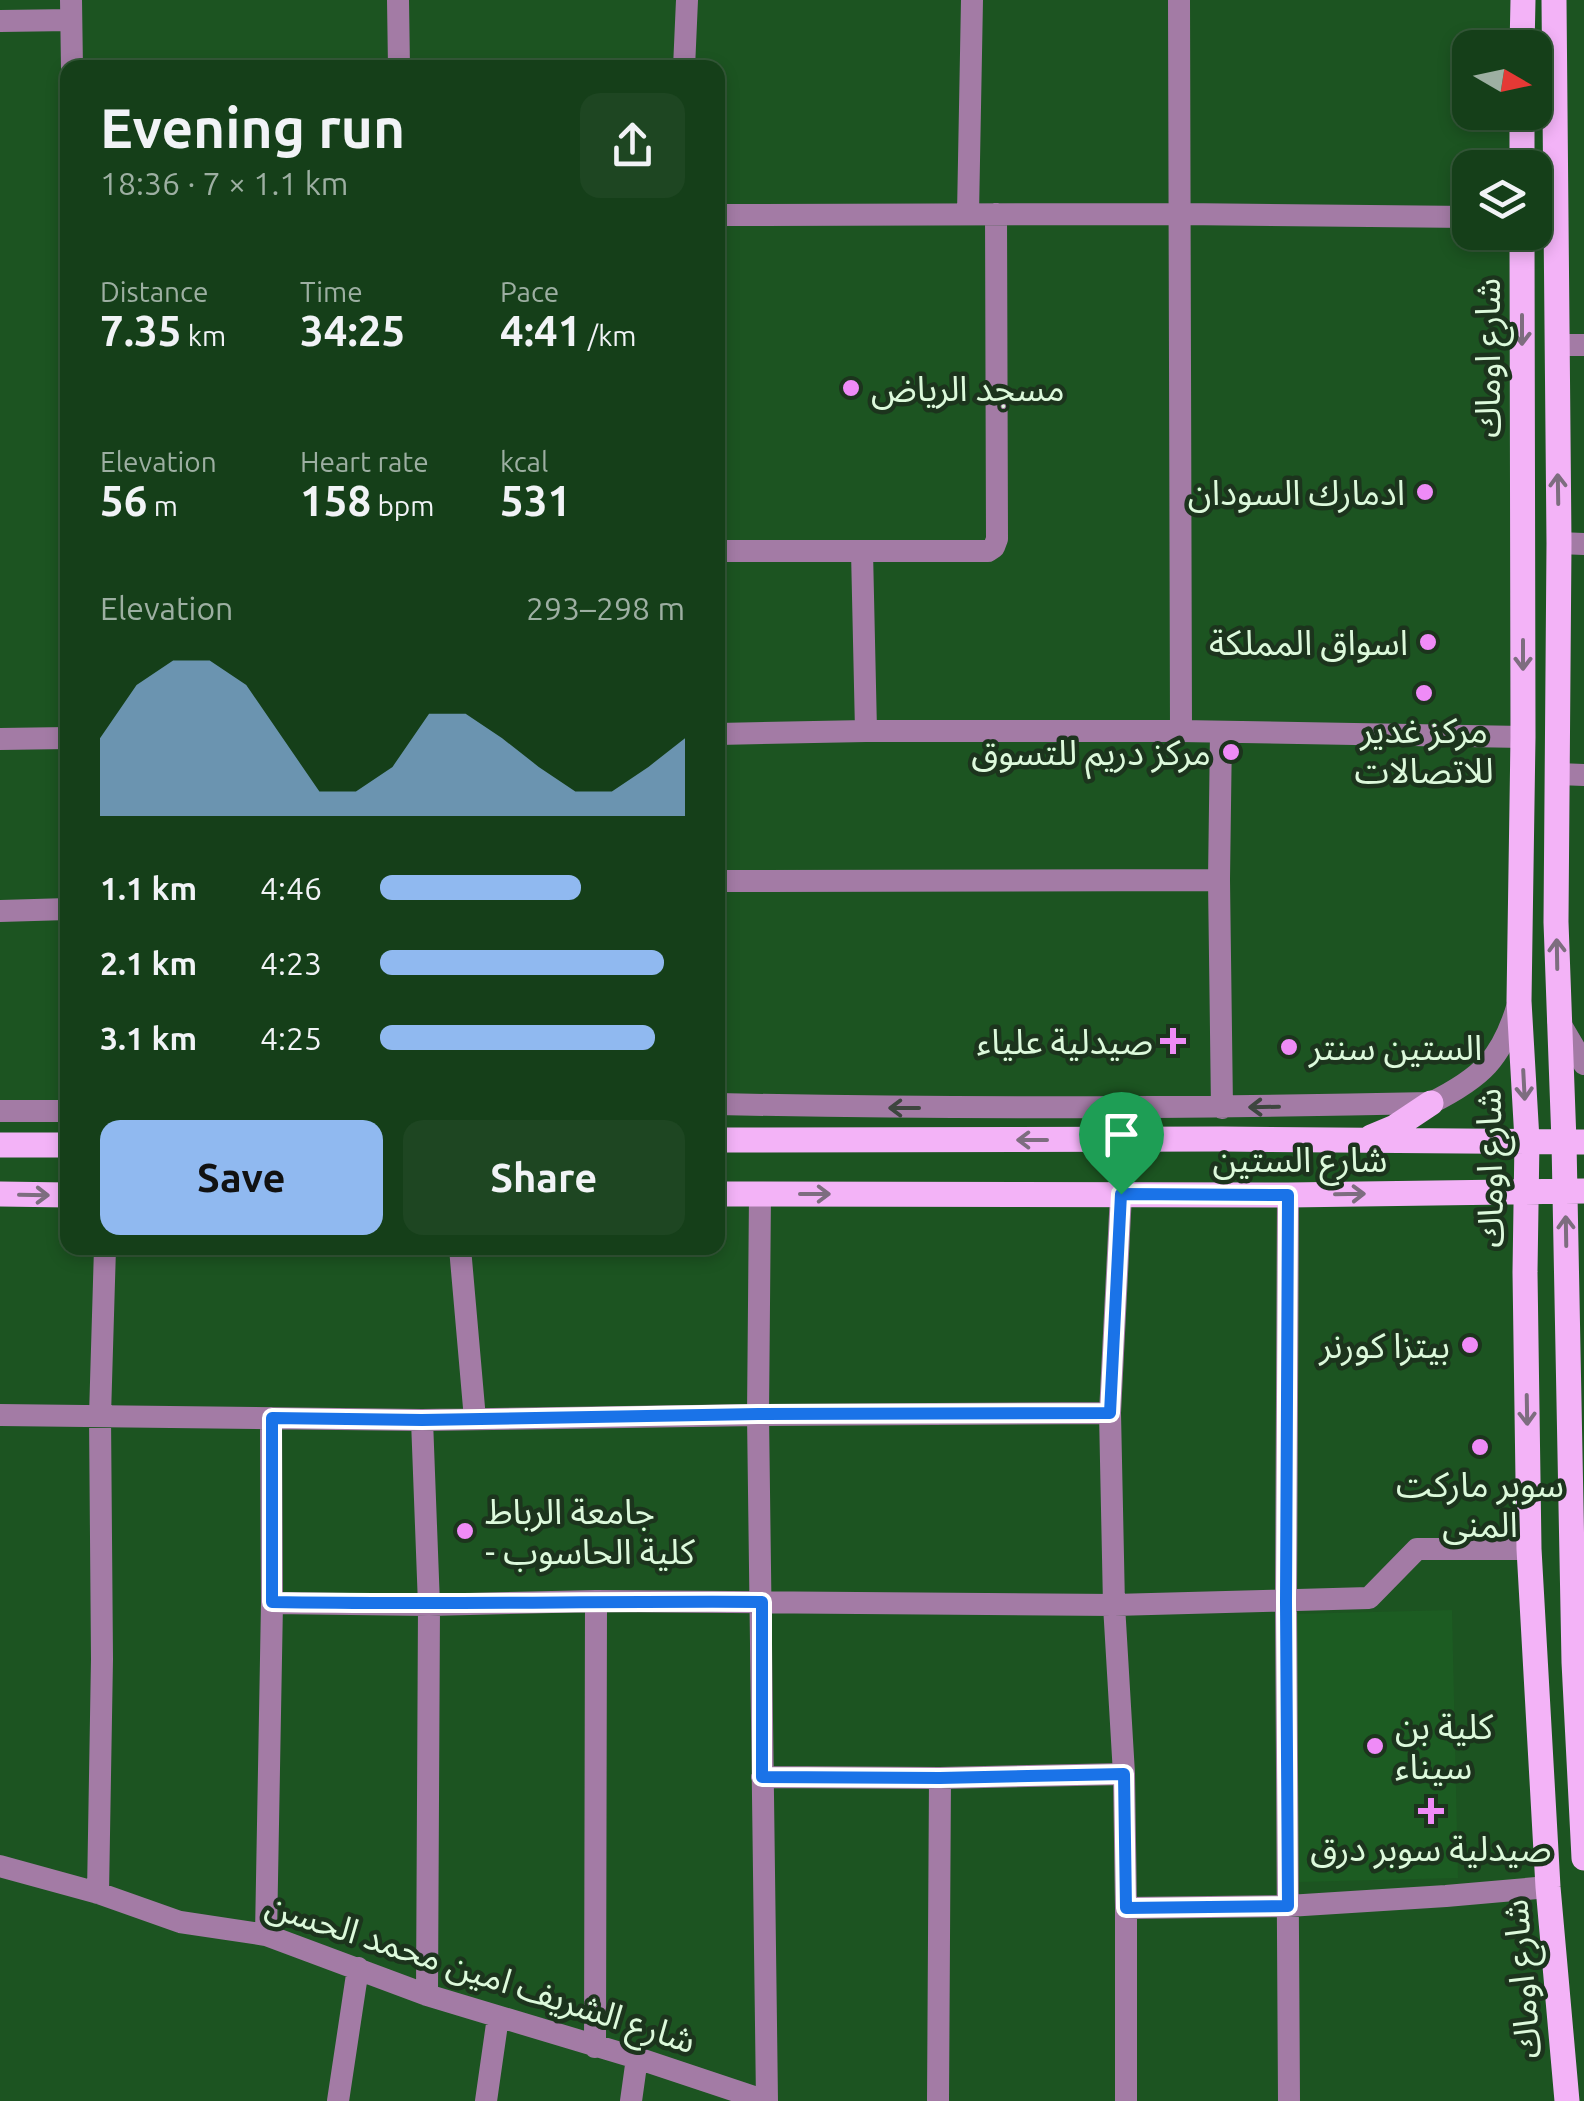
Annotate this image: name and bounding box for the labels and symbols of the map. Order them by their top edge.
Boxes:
north arrow [1452,30,1552,130]
street label: شارع اوماك [1467,278,1514,438]
one-way arrow [1512,312,1532,345]
place label: مسجد الرياض [871,368,1065,410]
marker: مسجد الرياض [840,377,862,399]
place label: ادمارك السودان [1188,472,1405,514]
one-way arrow [1548,474,1568,506]
marker: ادمارك السودان [1414,481,1436,503]
place label: اسواق المملكة [1209,622,1408,663]
marker: اسواق المملكة [1417,631,1439,653]
one-way arrow [1514,638,1532,670]
marker: مركز غدير للاتصالات [1413,682,1435,704]
place label: مركز غدير للاتصالات [1354,710,1494,790]
place label: مركز دريم للتسوق [971,732,1211,780]
marker: مركز دريم للتسوق [1220,741,1242,763]
one-way arrow [1547,939,1566,971]
place label: صيدلية علياء [977,1021,1153,1061]
place label: الستين سنتر [1308,1027,1482,1068]
marker: صيدلية علياء [1162,1030,1184,1052]
marker: الستين سنتر [1278,1036,1300,1058]
one-way arrow [1515,1068,1534,1100]
street label: شارع اوماك [1468,1088,1517,1248]
pin [1079,1092,1164,1195]
one-way arrow [1249,1097,1281,1116]
one-way arrow [889,1098,922,1118]
one-way arrow [1016,1130,1048,1150]
street label: شارع الستين [1212,1139,1388,1186]
one-way arrow [798,1184,830,1204]
one-way arrow [1333,1184,1365,1203]
one-way arrow [17,1185,49,1204]
one-way arrow [1556,1216,1575,1248]
place label: بيتزا كورنر [1318,1325,1450,1367]
marker: بيتزا كورنر [1459,1334,1481,1356]
one-way arrow [1517,1393,1536,1425]
marker: سوبر ماركت المنى [1469,1436,1491,1458]
place label: سوبر ماركت المنى [1396,1464,1564,1545]
place label: جامعة الرباط - كلية الحاسوب [485,1491,695,1572]
marker: جامعة الرباط - كلية الحاسوب [454,1520,476,1542]
place label: كلية بن سيناء [1395,1706,1494,1786]
marker: كلية بن سيناء [1364,1735,1386,1757]
marker: صيدلية سوبر درق [1420,1800,1442,1822]
place label: صيدلية سوبر درق [1310,1828,1552,1870]
street label: شارع الشريف امين محمد الحسن [259,1884,701,2067]
street label: شارع اوماك [1494,1897,1555,2060]

